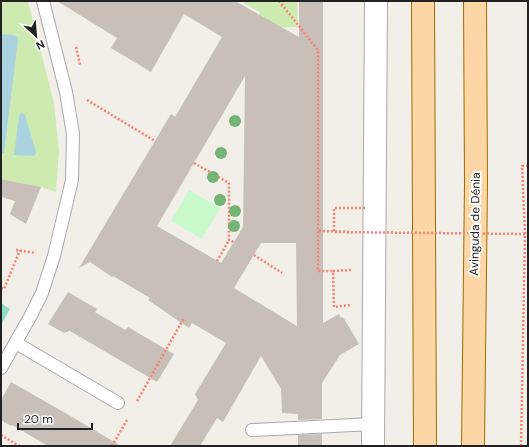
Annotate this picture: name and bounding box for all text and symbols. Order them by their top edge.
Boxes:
north arrow [16,16,56,56]
text: N [34,37,47,53]
street label: Avinguda de Dénia [466,172,484,276]
scale bar [18,405,92,431]
text: 20 m [24,411,53,427]

